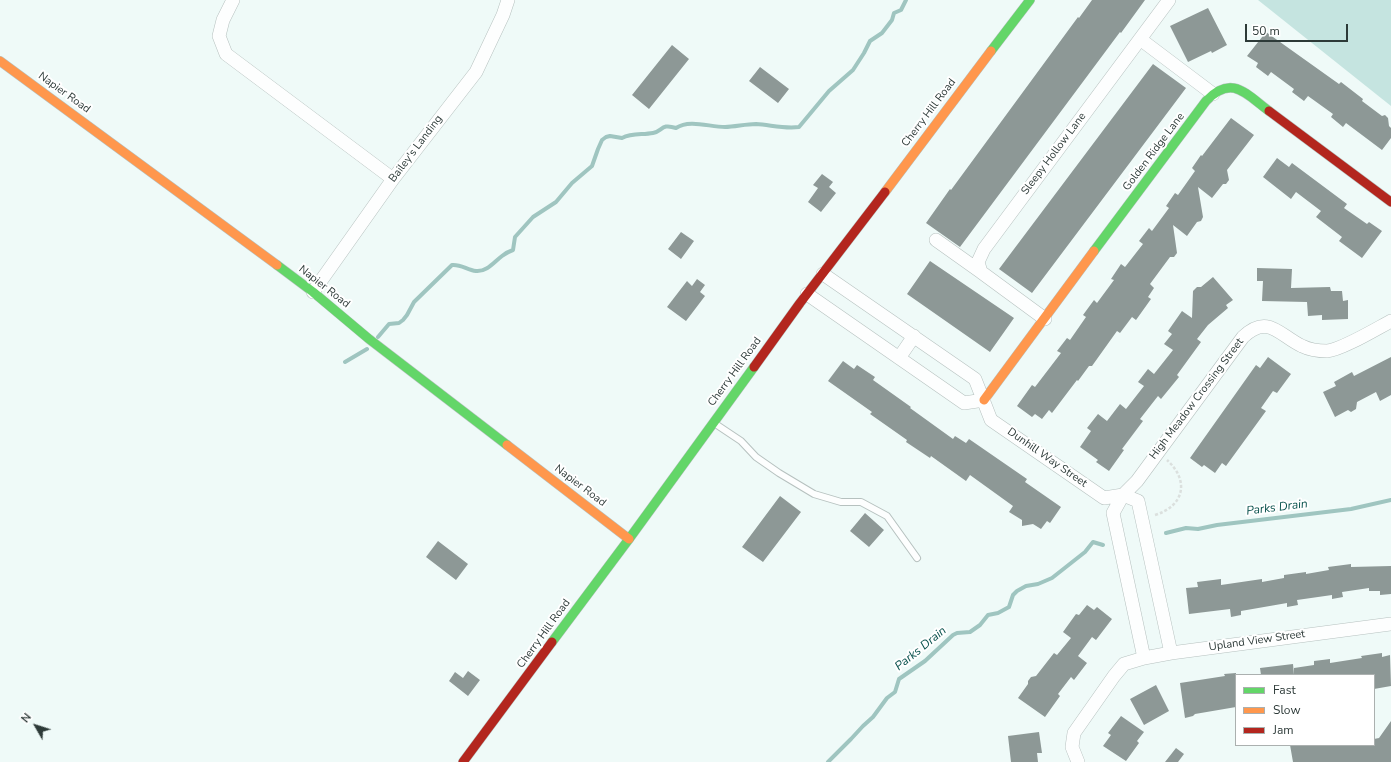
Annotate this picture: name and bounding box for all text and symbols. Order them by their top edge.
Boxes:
scale bar [1247,16,1350,42]
text: 50 m [1252,23,1280,39]
street label: Napier Road [35,70,93,116]
street label: Cherry Hill Road [899,76,959,150]
street label: Sleepy Hollow Lane [1019,110,1089,198]
street label: Golden Ridge Lane [1120,110,1188,194]
street label: Bailey's Landing [386,113,446,185]
street label: Napier Road [296,263,352,311]
street label: Cherry Hill Road [706,335,764,409]
street label: High Meadow Crossing Street [1147,336,1247,462]
street label: Dunhill Way Street [1005,426,1089,490]
street label: Napier Road [552,462,608,510]
water label: Parks Drain [1245,497,1309,519]
street label: Cherry Hill Road [515,597,573,671]
water label: Parks Drain [892,624,950,674]
street label: Upland View Street [1208,628,1306,654]
legend [1235,674,1375,746]
text: Fast [1273,682,1296,698]
text: Slow [1273,702,1301,718]
north arrow [16,706,56,746]
text: N [18,710,35,726]
text: Jam [1273,722,1294,738]

